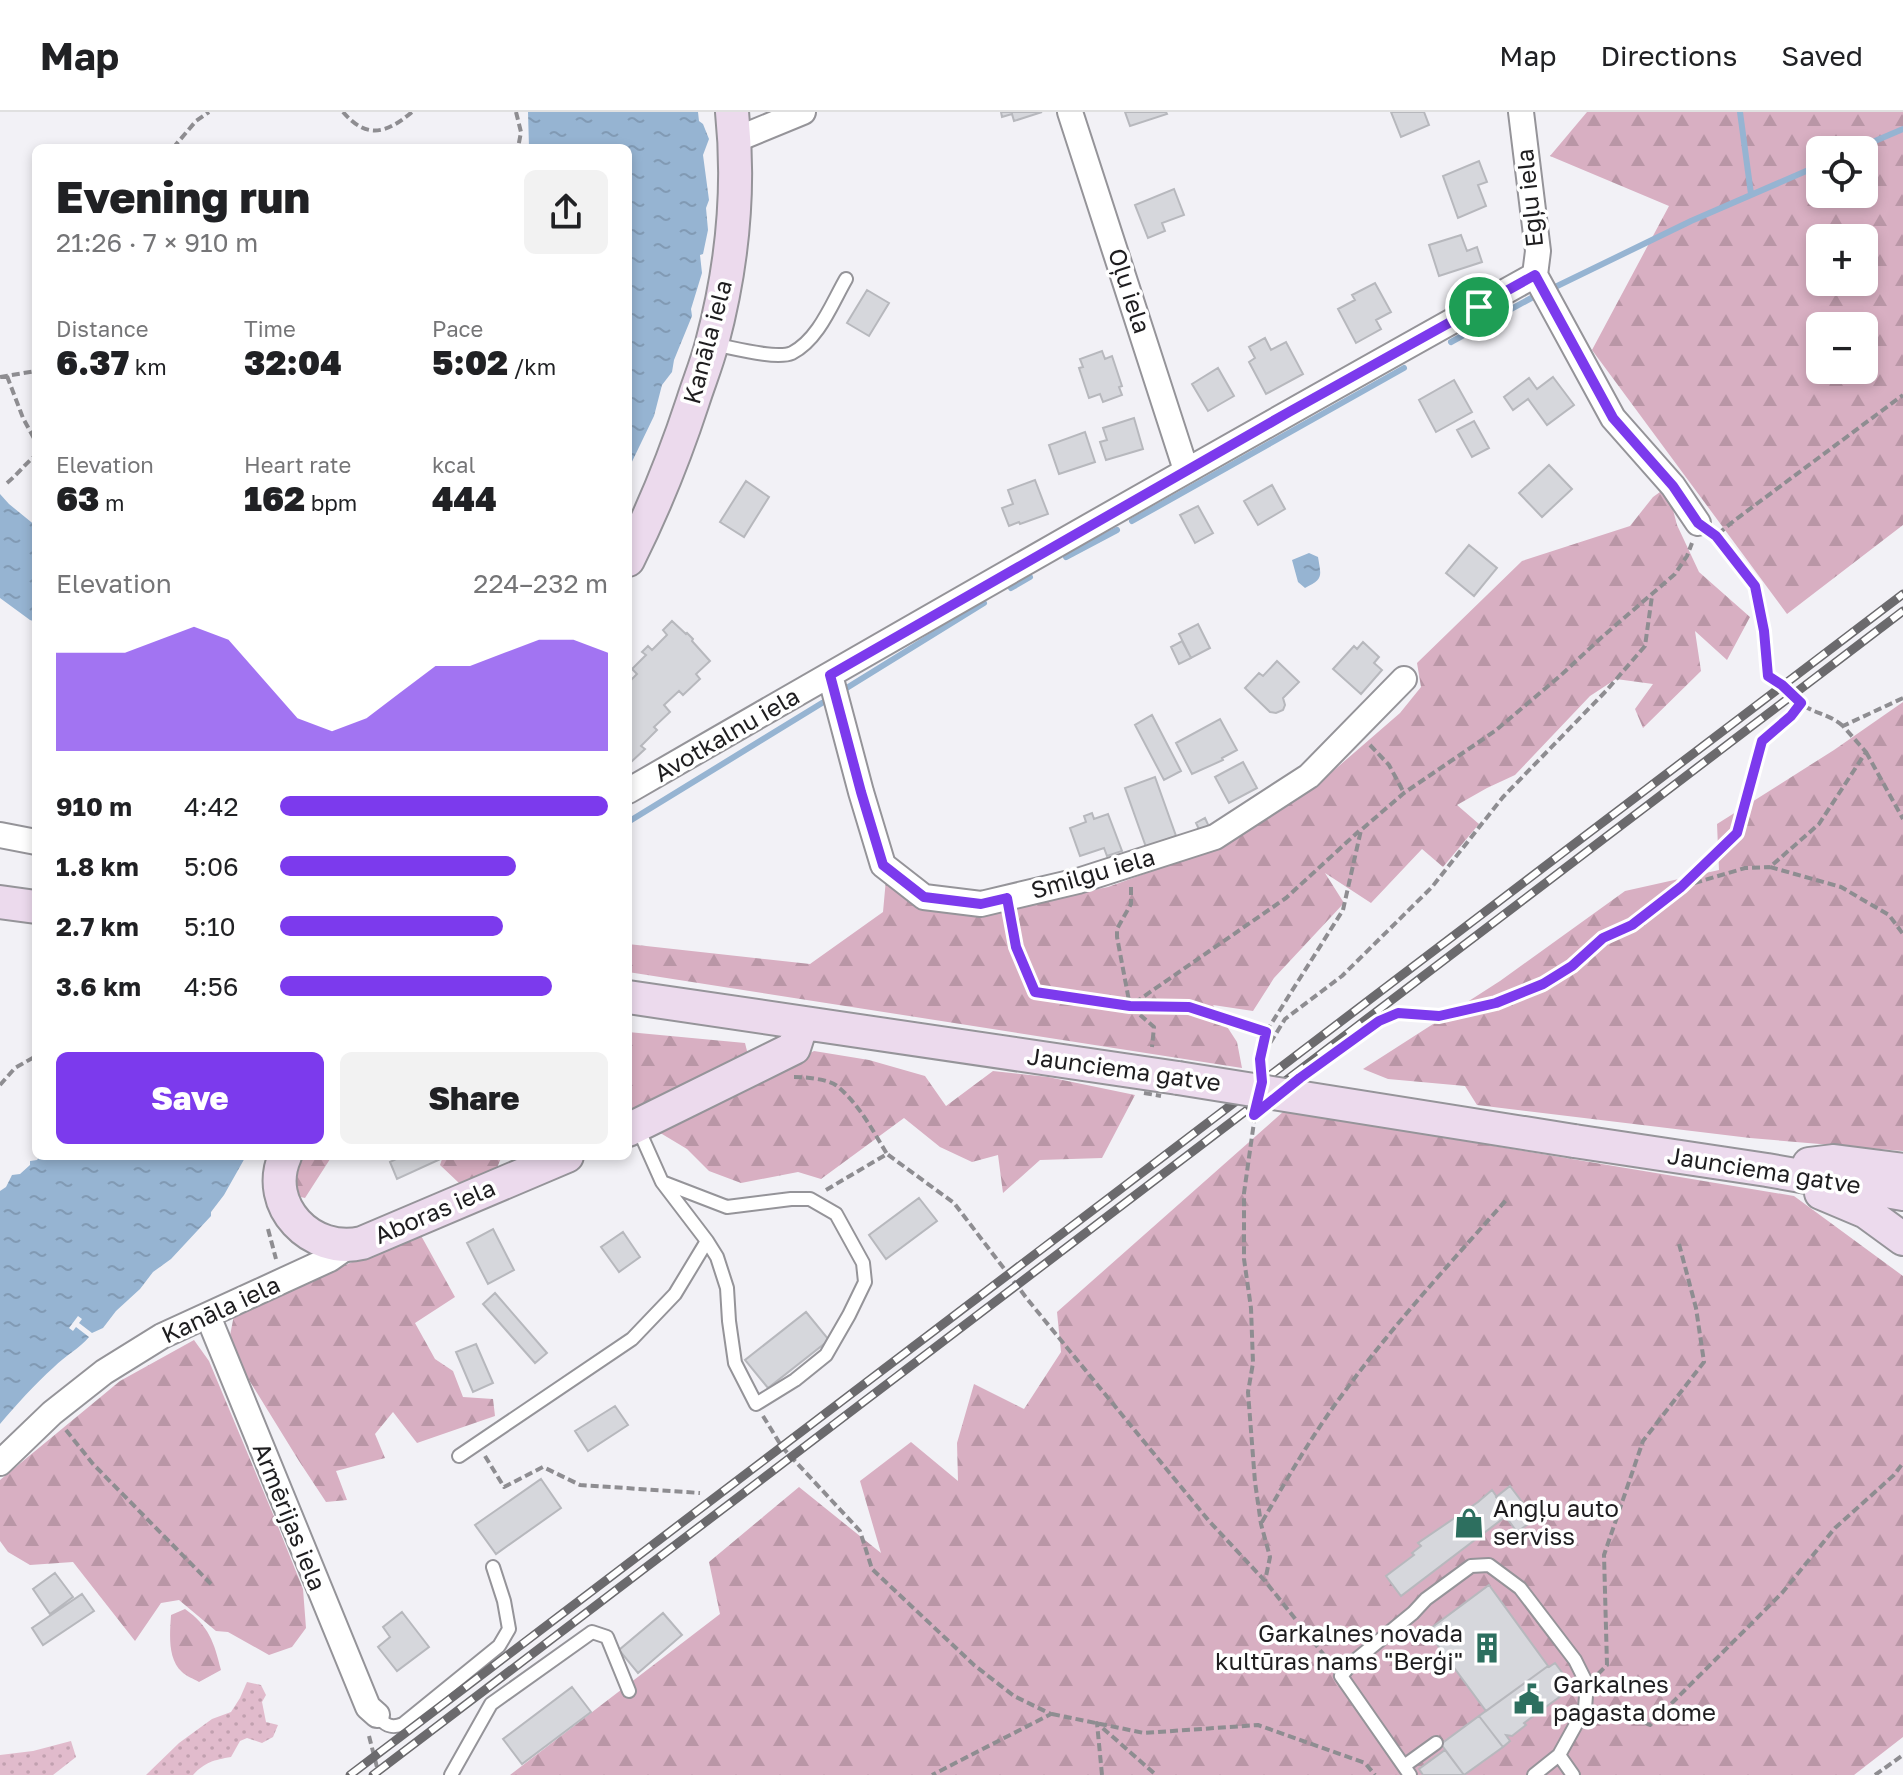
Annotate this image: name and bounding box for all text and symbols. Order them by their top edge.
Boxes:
text: Map [40,33,119,78]
text: Map [1499,39,1556,72]
text: Directions [1600,39,1737,72]
text: Saved [1781,39,1863,72]
map controls [1806,136,1878,384]
button: locate [1806,136,1878,208]
street label: Egļu iela [1509,147,1549,249]
text: Evening run [56,170,310,223]
button: share [524,170,608,254]
button: + [1806,224,1878,296]
text: 21:26 · 7 × 910 m [56,227,258,258]
street label: Oļu iela [1102,244,1158,337]
pin [1445,273,1513,341]
street label: Kanāla iela [676,276,737,407]
icon: arrive [1457,285,1501,329]
button: − [1806,312,1878,384]
text: Distance [56,315,148,342]
text: Time [244,315,296,342]
text: Pace [432,315,483,342]
text: 6.37 [56,342,129,382]
text: 32:04 [244,342,342,382]
text: 5:02 [432,342,508,382]
text: km [129,353,167,380]
text: /km [508,353,556,380]
text: Elevation [56,451,154,478]
text: Heart rate [244,451,351,478]
text: kcal [432,451,475,478]
text: 63 [56,478,100,518]
text: 162 [244,478,305,518]
text: 444 [432,478,497,518]
text: m [100,489,125,516]
text: bpm [305,489,357,516]
text: Elevation [56,568,172,599]
text: 224–232 m [473,568,608,599]
street label: Avotkalnu iela [648,680,804,787]
text: 910 m [56,791,132,822]
text: 4:42 [184,791,239,822]
street label: Smilgu iela [1027,841,1158,904]
text: 1.8 km [56,851,139,882]
text: 5:06 [184,851,239,882]
text: 2.7 km [56,911,139,942]
text: 5:10 [184,911,236,942]
text: 3.6 km [56,971,141,1002]
text: 4:56 [184,971,238,1002]
street label: Jaunciema gatve [1025,1041,1223,1096]
button: Save [56,1052,324,1144]
button: Share [340,1052,608,1144]
street label: Jaunciema gatve [1665,1140,1863,1199]
street label: Aboras iela [370,1172,499,1249]
street label: Kanāla iela [157,1269,284,1349]
street label: Armērijas iela [248,1438,333,1595]
place label: Angļu auto serviss [1493,1493,1619,1550]
shop icon: Angļu auto serviss [1452,1506,1486,1540]
place label: Garkalnes novada kultūras nams "Berģi" [1215,1618,1463,1675]
building icon: Garkalnes novada kultūras nams "Berģi" [1470,1631,1504,1665]
place label: Garkalnes pagasta dome [1553,1669,1716,1726]
public building icon: Garkalnes pagasta dome [1512,1682,1546,1716]

